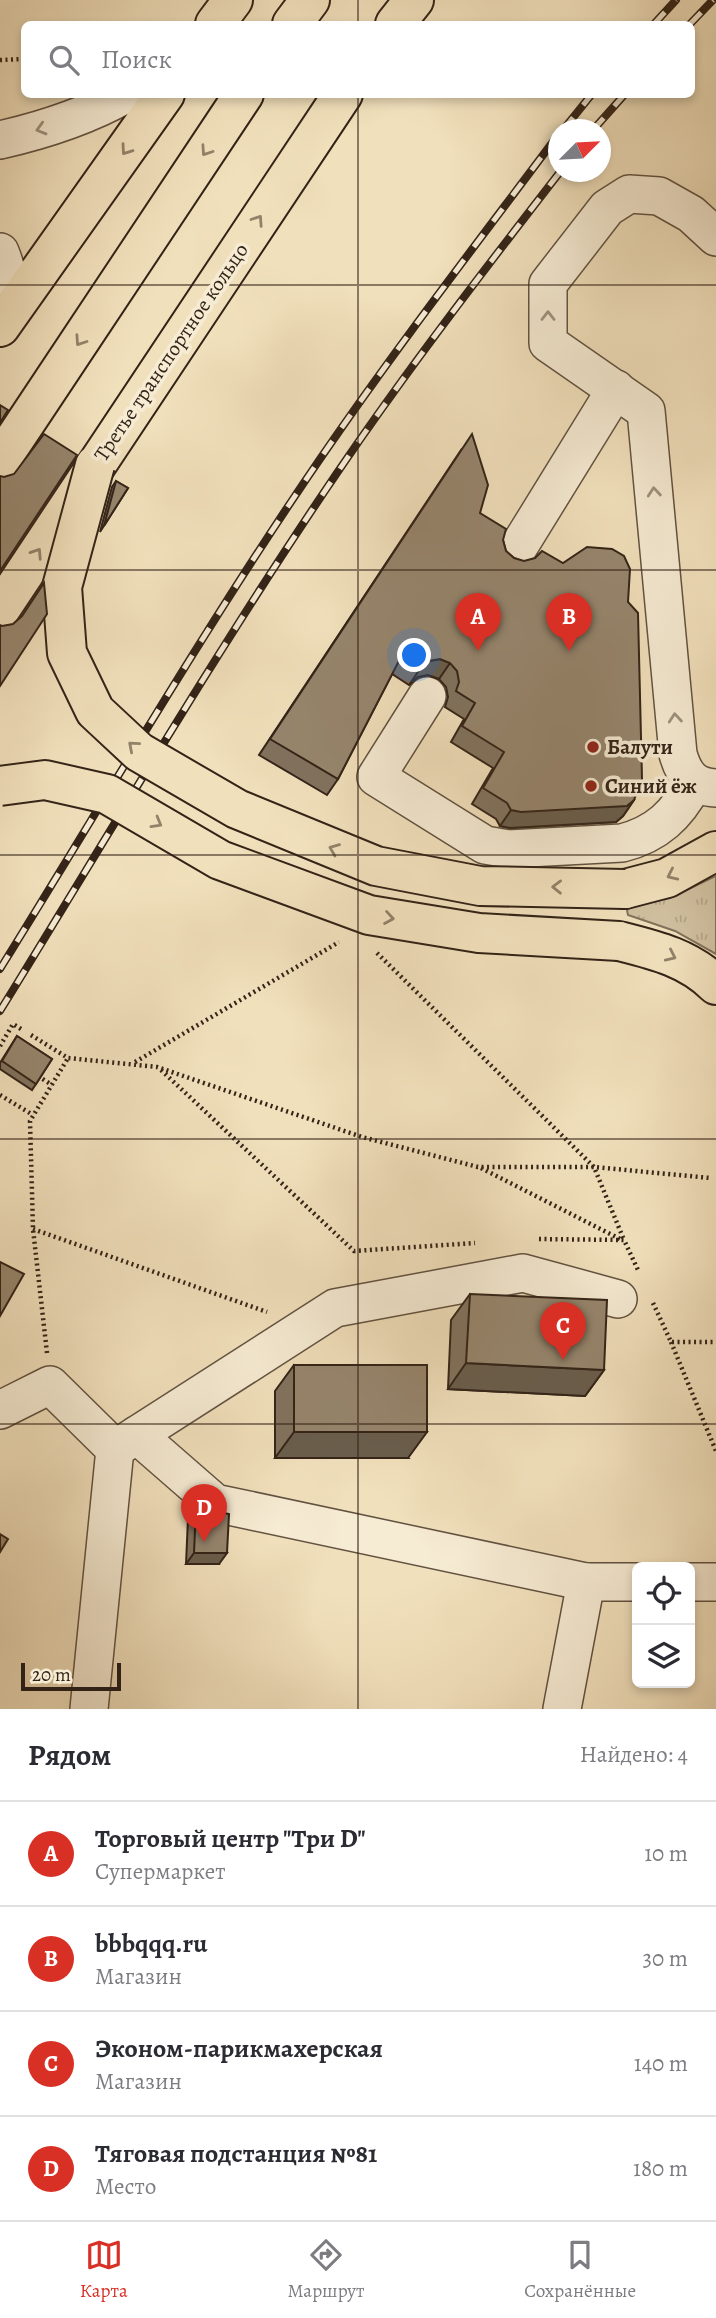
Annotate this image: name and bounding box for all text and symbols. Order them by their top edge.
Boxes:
search box [21,21,695,98]
icon: search [45,41,83,79]
text: Поиск [101,42,172,77]
north arrow [548,119,611,182]
one-way arrow [35,120,47,135]
one-way arrow [121,142,134,155]
one-way arrow [201,144,214,157]
one-way arrow [250,215,262,228]
street label: Третье транспортное кольцо [87,237,255,467]
one-way arrow [540,310,556,321]
one-way arrow [76,333,88,346]
one-way arrow [647,486,662,497]
one-way arrow [29,547,42,560]
pin: A [455,593,501,651]
pin: B [546,593,592,651]
your location [397,638,431,672]
one-way arrow [668,713,683,724]
place label: Балути [607,733,673,761]
marker: Балути [585,739,601,755]
one-way arrow [128,742,141,754]
place label: Синий ёж [605,772,697,800]
marker: Синий ёж [583,778,599,794]
one-way arrow [149,815,162,828]
one-way arrow [329,843,342,857]
one-way arrow [667,867,679,881]
one-way arrow [551,880,562,895]
one-way arrow [383,910,395,925]
one-way arrow [664,948,676,962]
pin: C [540,1302,586,1360]
pin: D [181,1484,227,1542]
map controls [632,1562,695,1688]
button: locate [632,1562,695,1625]
button: layers [632,1625,695,1688]
scale bar [21,1660,121,1692]
text: 20 m [32,1662,71,1688]
text: Рядом [28,1735,111,1775]
text: Найдено: 4 [580,1739,688,1770]
text: Торговый центр "Три D" [95,1821,366,1856]
text: A [44,1838,58,1869]
text: 10 m [644,1838,688,1869]
text: Супермаркет [95,1856,226,1887]
text: bbbqqq.ru [95,1926,207,1961]
text: B [44,1943,58,1974]
text: 30 m [642,1943,688,1974]
text: Магазин [95,1961,182,1992]
text: Эконом-парикмахерская [95,2031,383,2066]
text: C [44,2048,58,2079]
text: 140 m [634,2048,688,2079]
text: Магазин [95,2066,182,2097]
text: Тяговая подстанция №81 [95,2136,377,2171]
text: D [43,2153,59,2184]
text: 180 m [633,2153,688,2184]
text: Место [95,2171,156,2202]
tab: Карта [80,2236,128,2304]
tab: Маршрут [287,2236,364,2304]
tab: Сохранённые [524,2236,636,2304]

